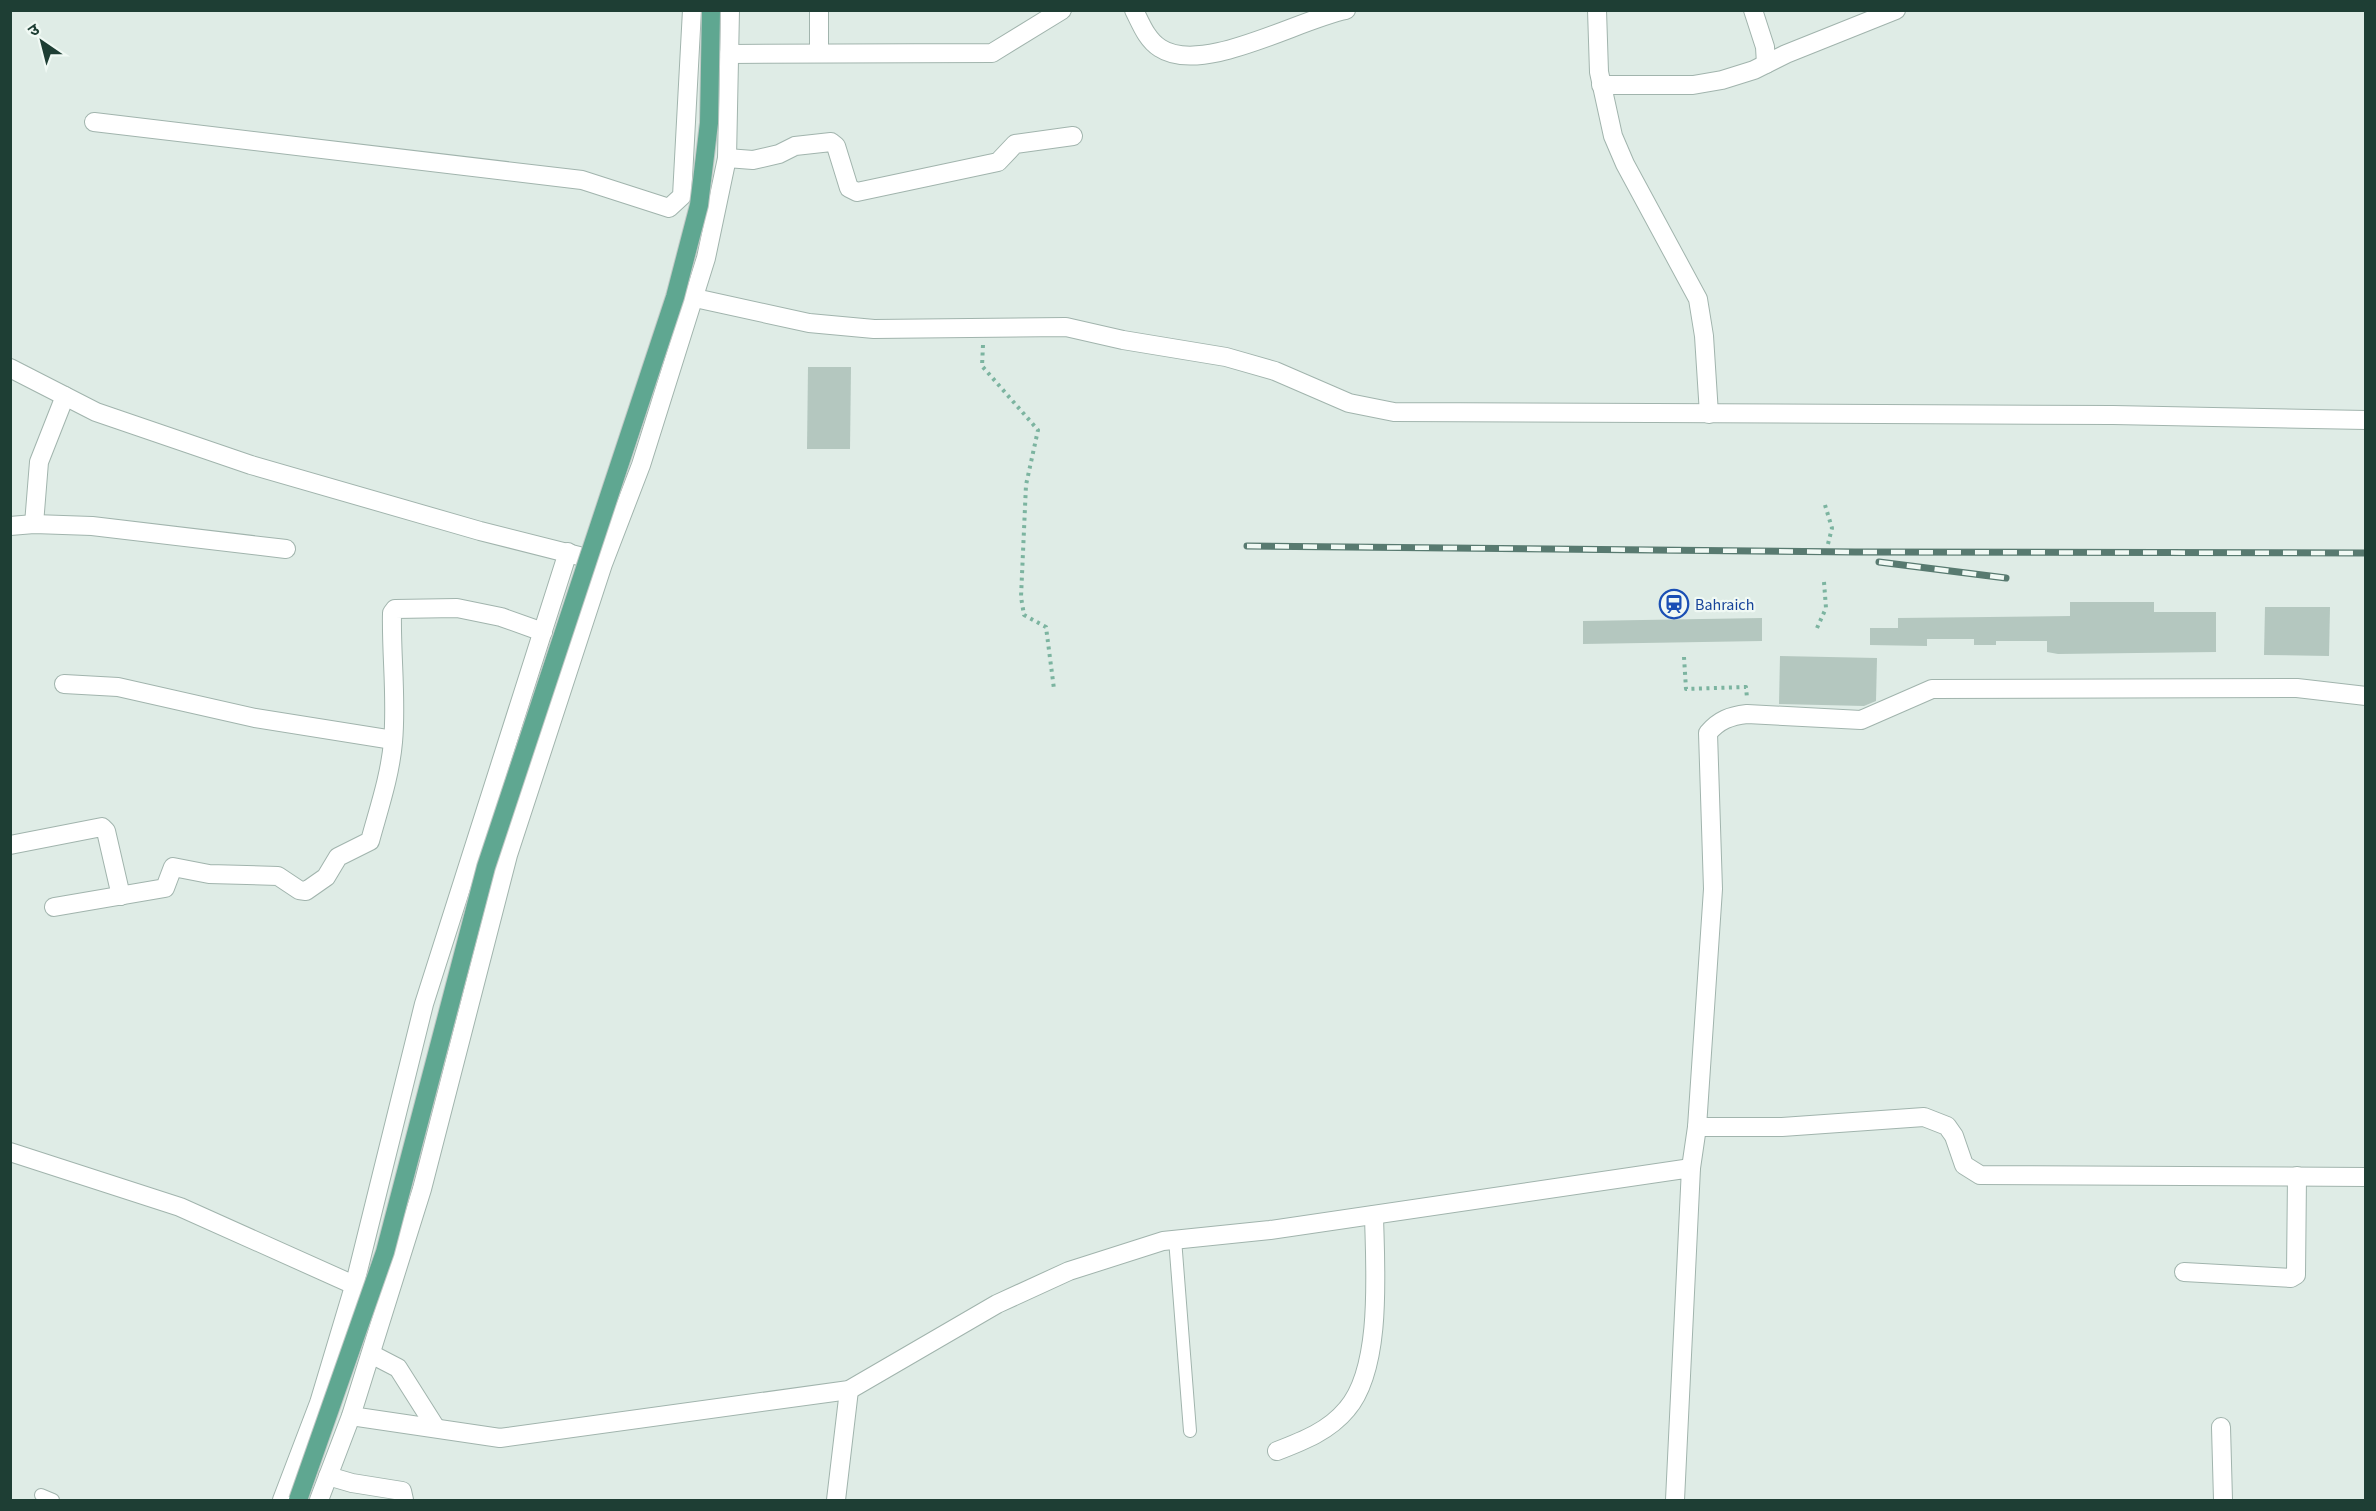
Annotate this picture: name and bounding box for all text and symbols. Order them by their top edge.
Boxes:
north arrow [12,12,72,72]
text: उ [24,18,45,42]
station icon: Bahraich [1658,588,1690,620]
place label: Bahraich [1695,594,1754,616]

